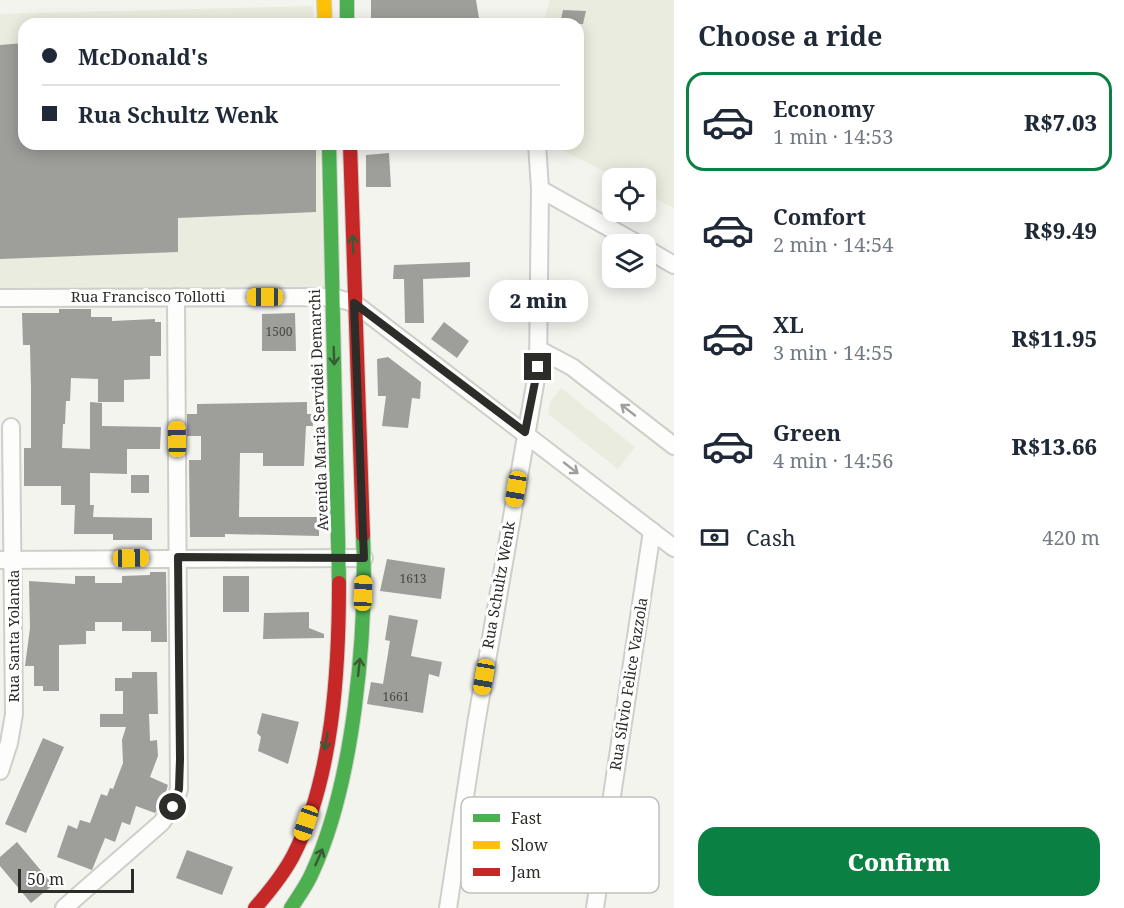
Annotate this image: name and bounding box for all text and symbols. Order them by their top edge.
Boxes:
text: Choose a ride [698,17,883,54]
text: McDonald's [78,41,208,71]
text: Economy [773,93,875,123]
icon: car [701,95,755,149]
text: Rua Schultz Wenk [78,99,278,129]
text: R$7.03 [1024,107,1097,137]
text: 1 min · 14:53 [773,123,893,150]
map controls [602,168,656,288]
button: locate [602,168,656,222]
text: Comfort [773,201,866,231]
icon: car [701,203,755,257]
text: R$9.49 [1024,215,1097,245]
text: 2 min · 14:54 [773,231,893,258]
button: layers [602,234,656,288]
one-way arrow [347,235,359,255]
callout: 2 min [488,280,588,322]
street label: Rua Francisco Tollotti [71,286,226,306]
text: 2 min [510,287,567,314]
car [247,288,283,306]
street label: Avenida Maria Servidei Demarchi [304,288,332,531]
text: XL [773,309,804,339]
icon: car [701,311,755,365]
house number: 1500 [266,323,293,340]
text: R$11.95 [1012,323,1097,353]
text: 3 min · 14:55 [773,339,893,366]
one-way arrow [329,345,340,365]
route end [524,353,551,380]
one-way arrow [620,404,636,417]
text: Green [773,417,841,447]
icon: car [701,419,755,473]
car [168,421,186,457]
text: R$13.66 [1012,431,1097,461]
text: 4 min · 14:56 [773,447,893,474]
one-way arrow [562,462,578,475]
car [504,470,528,508]
street label: Rua Schultz Wenk [477,519,519,650]
icon: cash [698,521,731,554]
text: Cash [746,522,796,552]
text: 420 m [1042,524,1100,551]
car [113,549,149,567]
street label: Rua Santa Yolanda [3,569,23,703]
house number: 1613 [400,570,427,587]
car [353,575,373,611]
street label: Rua Sílvio Felice Vazzola [604,596,652,772]
one-way arrow [354,657,365,677]
car [472,658,496,696]
house number: 1661 [383,688,409,705]
one-way arrow [320,730,331,750]
route start [159,793,186,820]
legend [461,797,659,893]
car [292,803,320,843]
text: Fast [511,807,542,829]
button: Confirm [698,827,1100,896]
text: Slow [511,834,548,856]
one-way arrow [315,848,326,866]
text: Jam [510,861,541,883]
scale bar [18,866,134,894]
text: 50 m [27,868,64,890]

